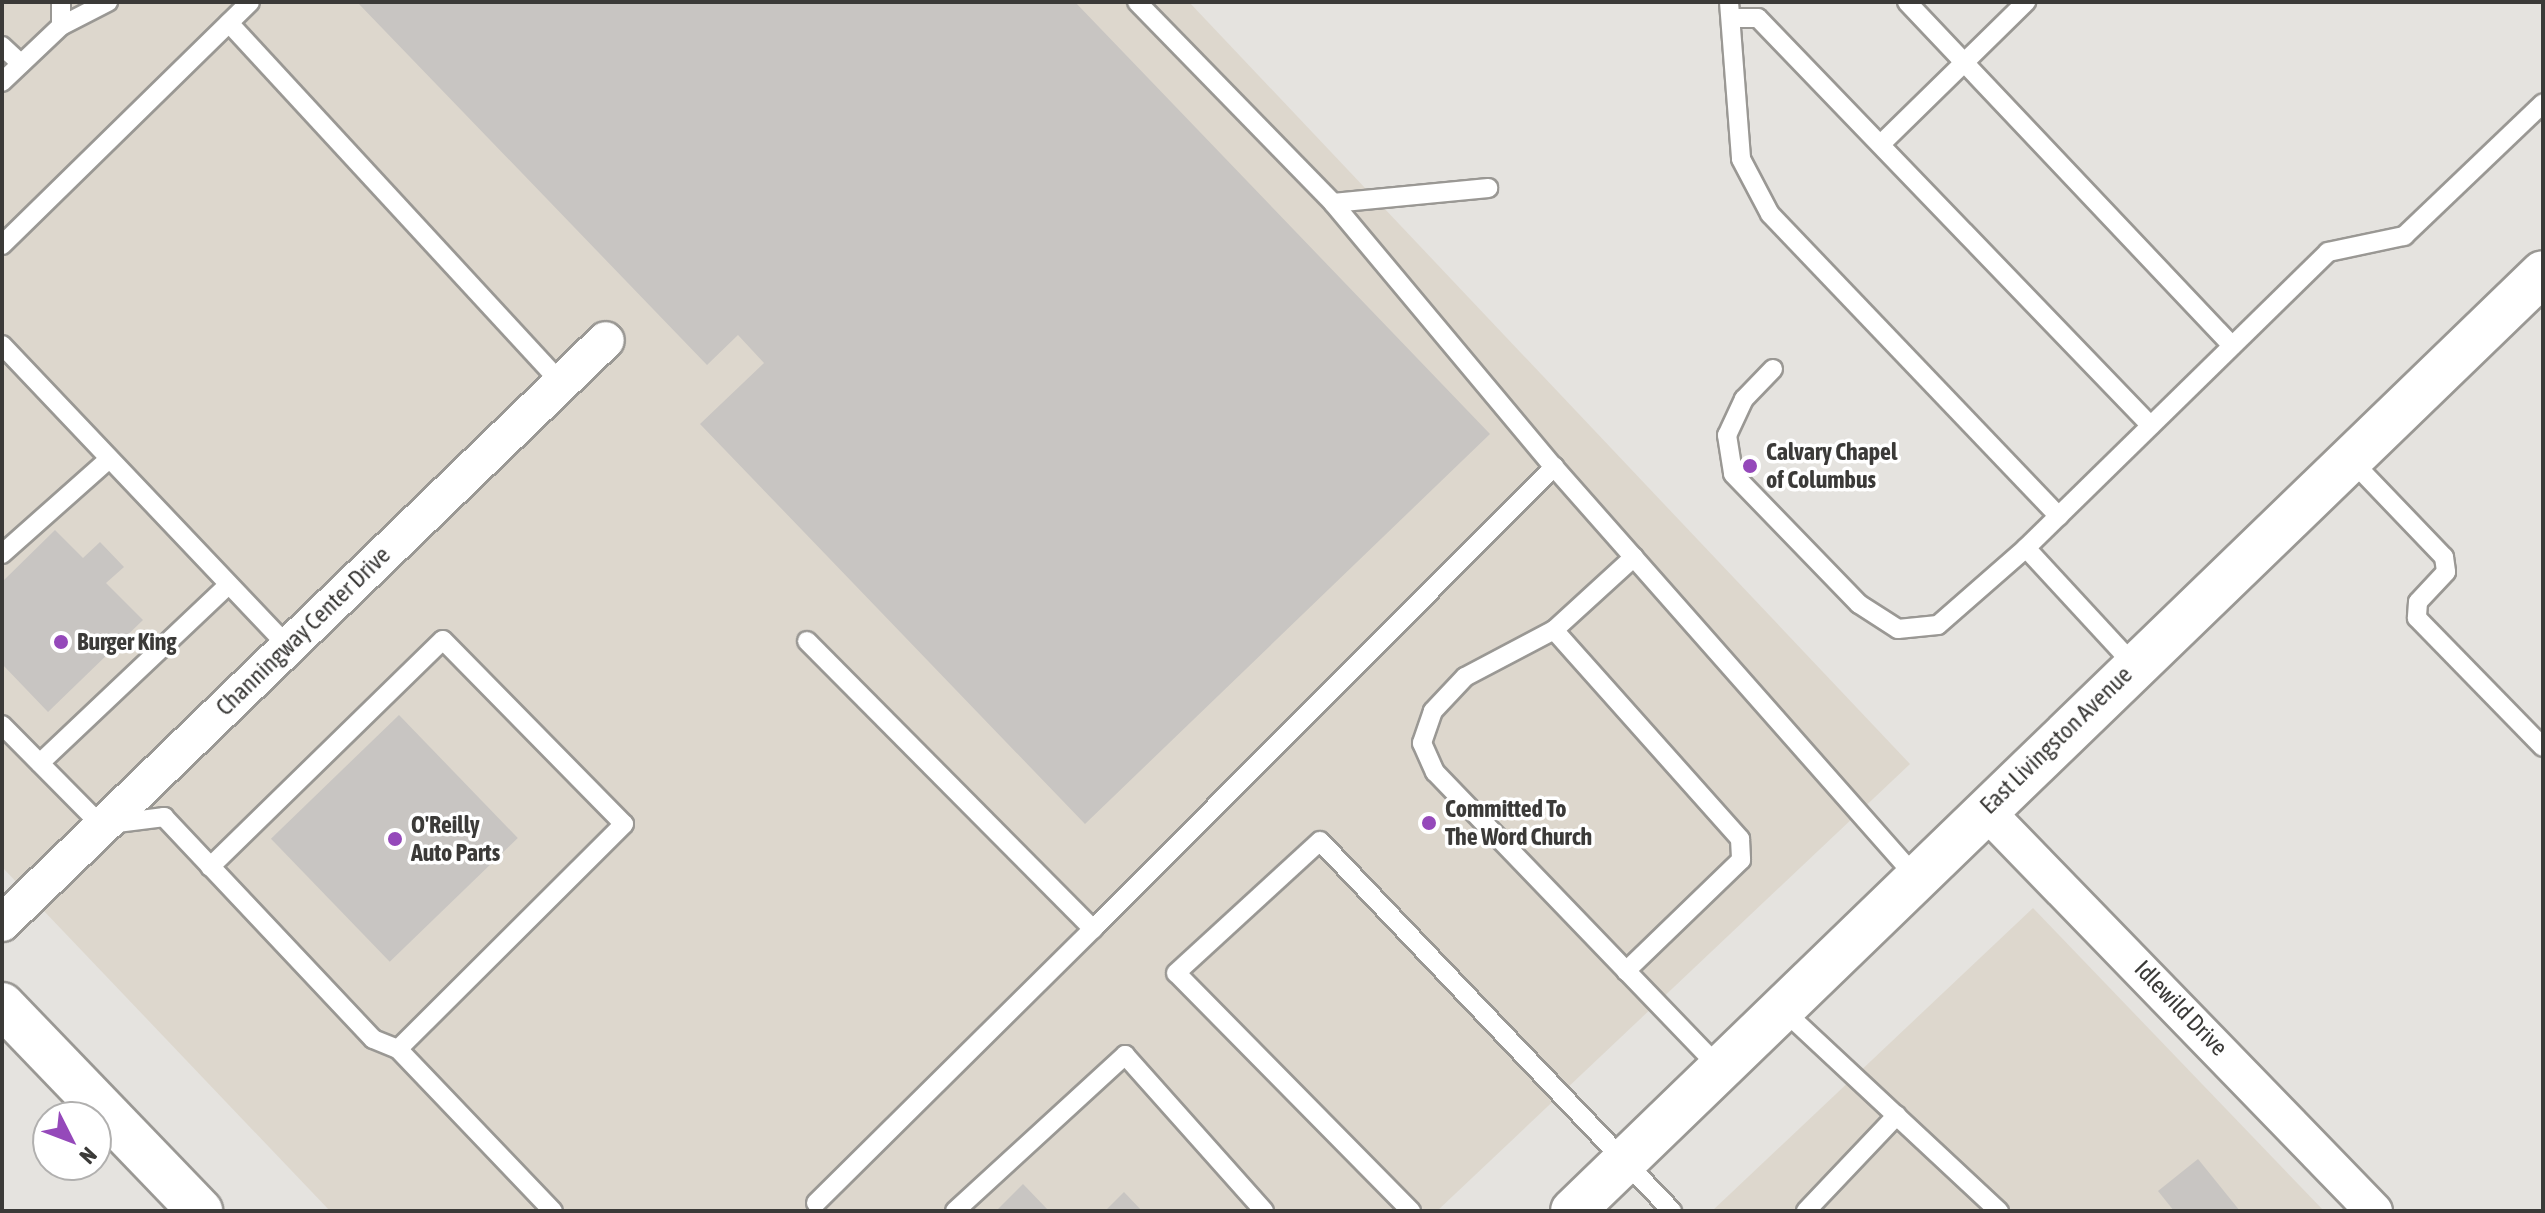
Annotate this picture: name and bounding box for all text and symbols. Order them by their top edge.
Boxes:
place label: Calvary Chapel of Columbus [1766,438,1897,494]
marker: Calvary Chapel of Columbus [1741,457,1759,475]
street label: Channingway Center Drive [210,541,396,721]
place label: Burger King [77,628,177,656]
marker: Burger King [52,633,70,651]
street label: East Livingston Avenue [1974,660,2138,820]
place label: Committed To The Word Church [1445,795,1592,851]
place label: O'Reilly Auto Parts [411,811,500,867]
marker: Committed To The Word Church [1420,814,1438,832]
marker: O'Reilly Auto Parts [386,830,404,848]
street label: Idlewild Drive [2128,954,2234,1062]
north arrow [32,1101,112,1181]
text: N [74,1142,102,1169]

